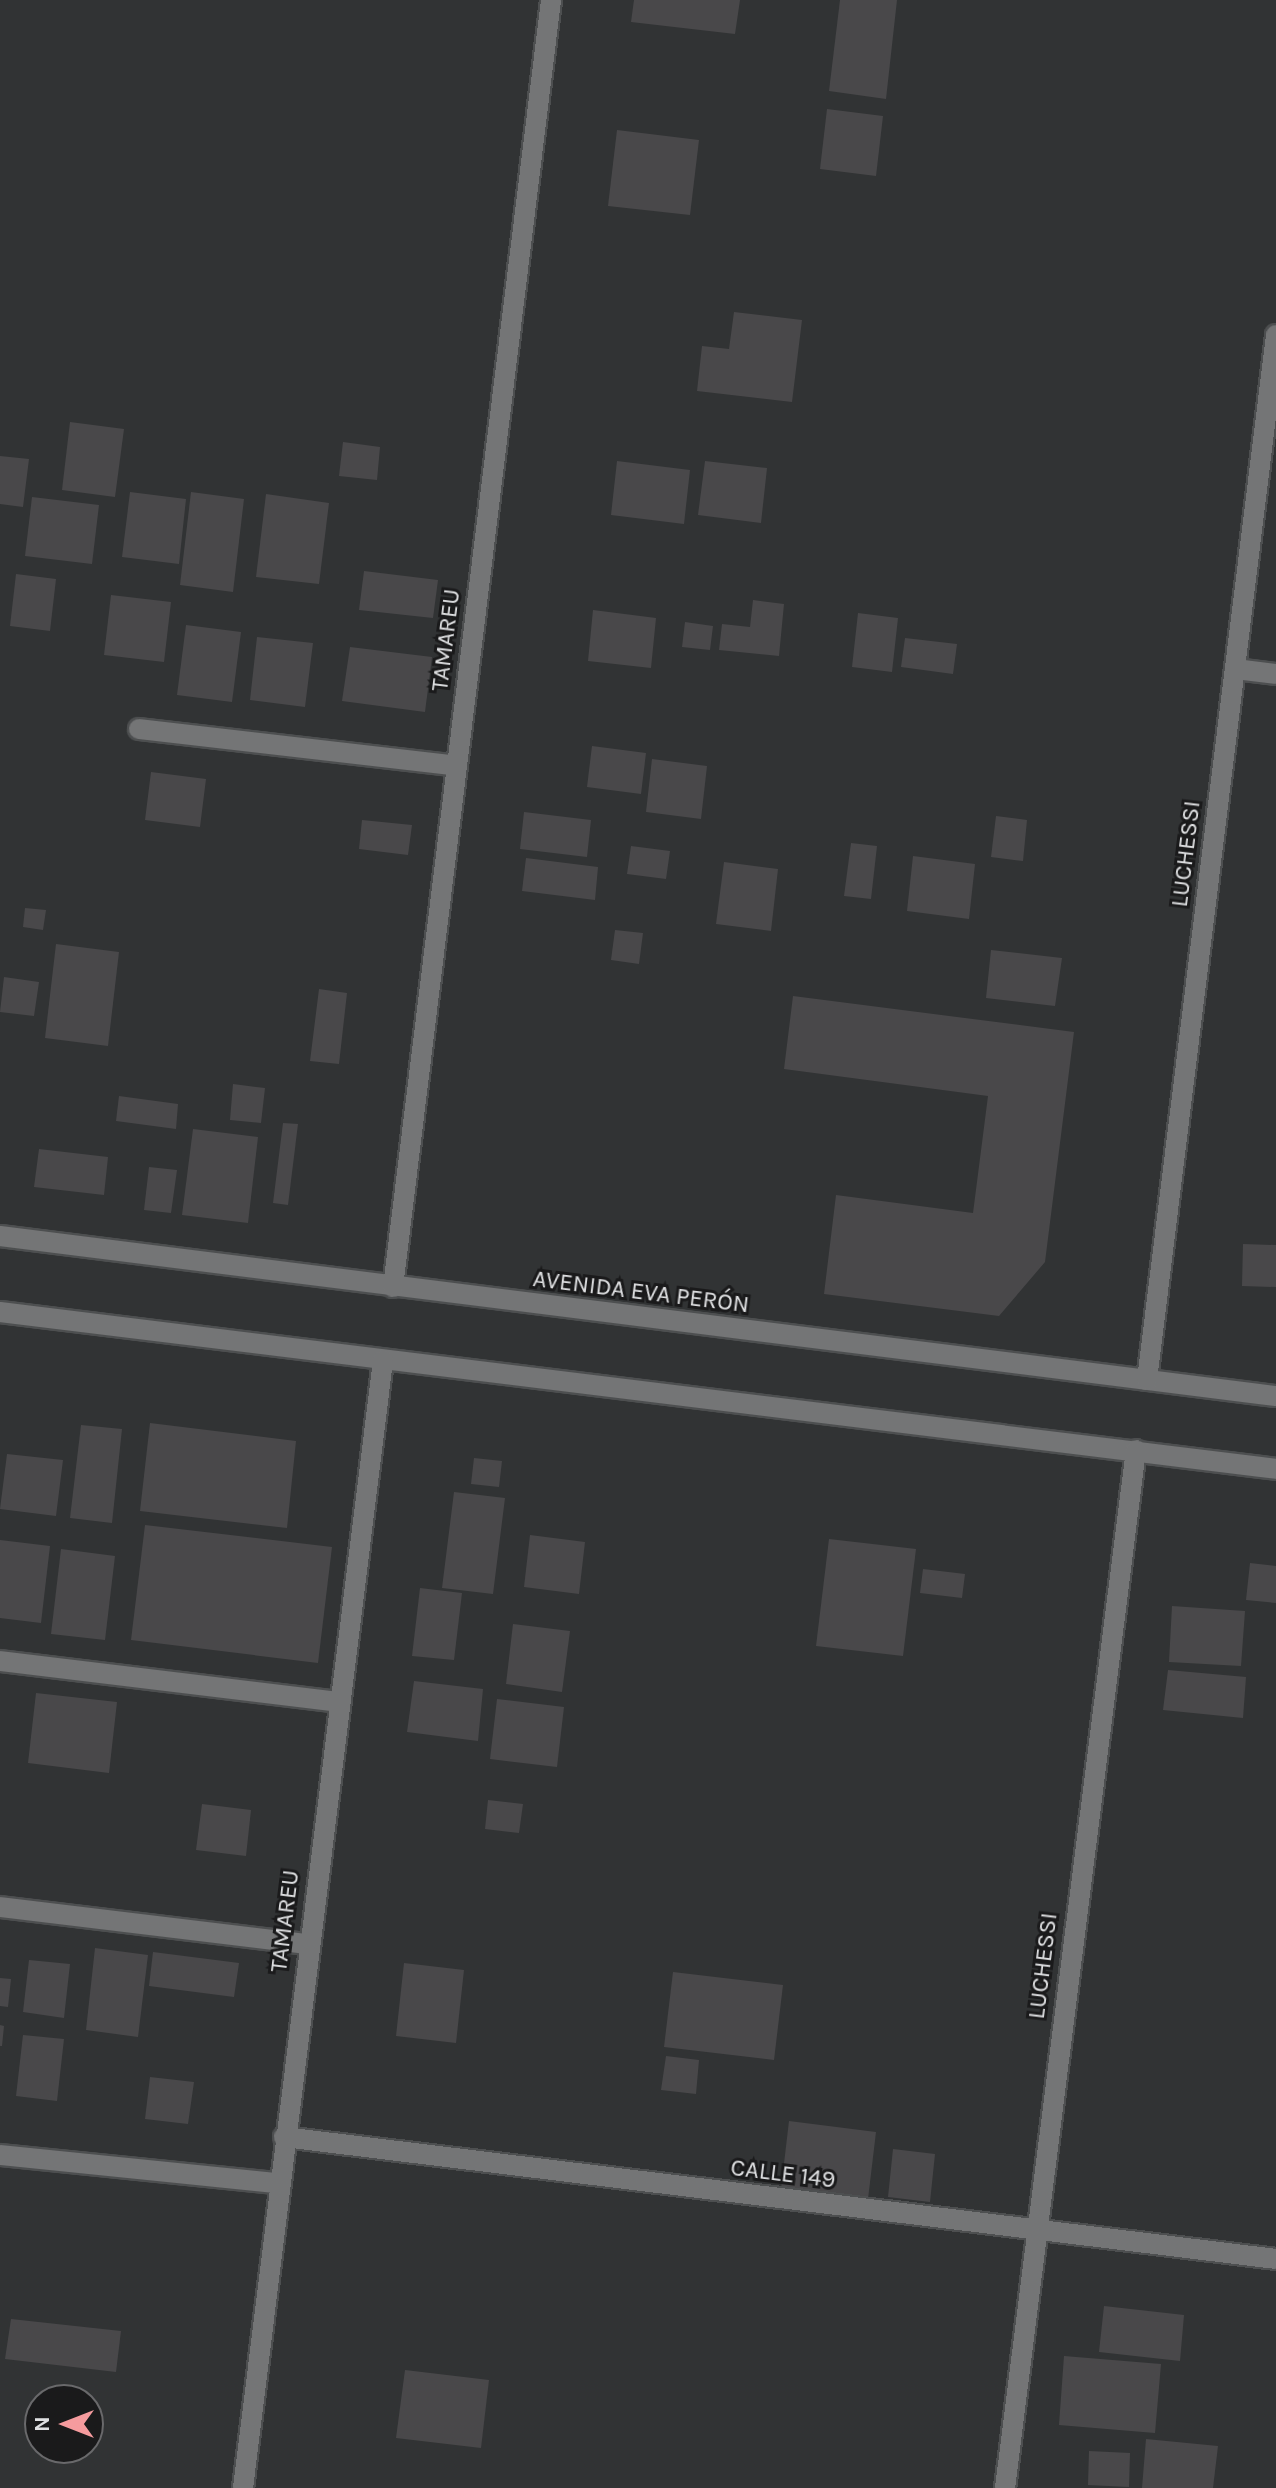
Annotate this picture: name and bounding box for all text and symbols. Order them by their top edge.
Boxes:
street label: TAMAREU [425,587,467,693]
street label: LUCHESSI [1165,799,1207,909]
street label: AVENIDA EVA PERÓN [531,1264,751,1320]
street label: TAMAREU [264,1868,306,1974]
street label: LUCHESSI [1022,1911,1064,2021]
street label: CALLE 149 [729,2153,837,2195]
north arrow [24,2384,104,2464]
text: N [29,2416,55,2432]

